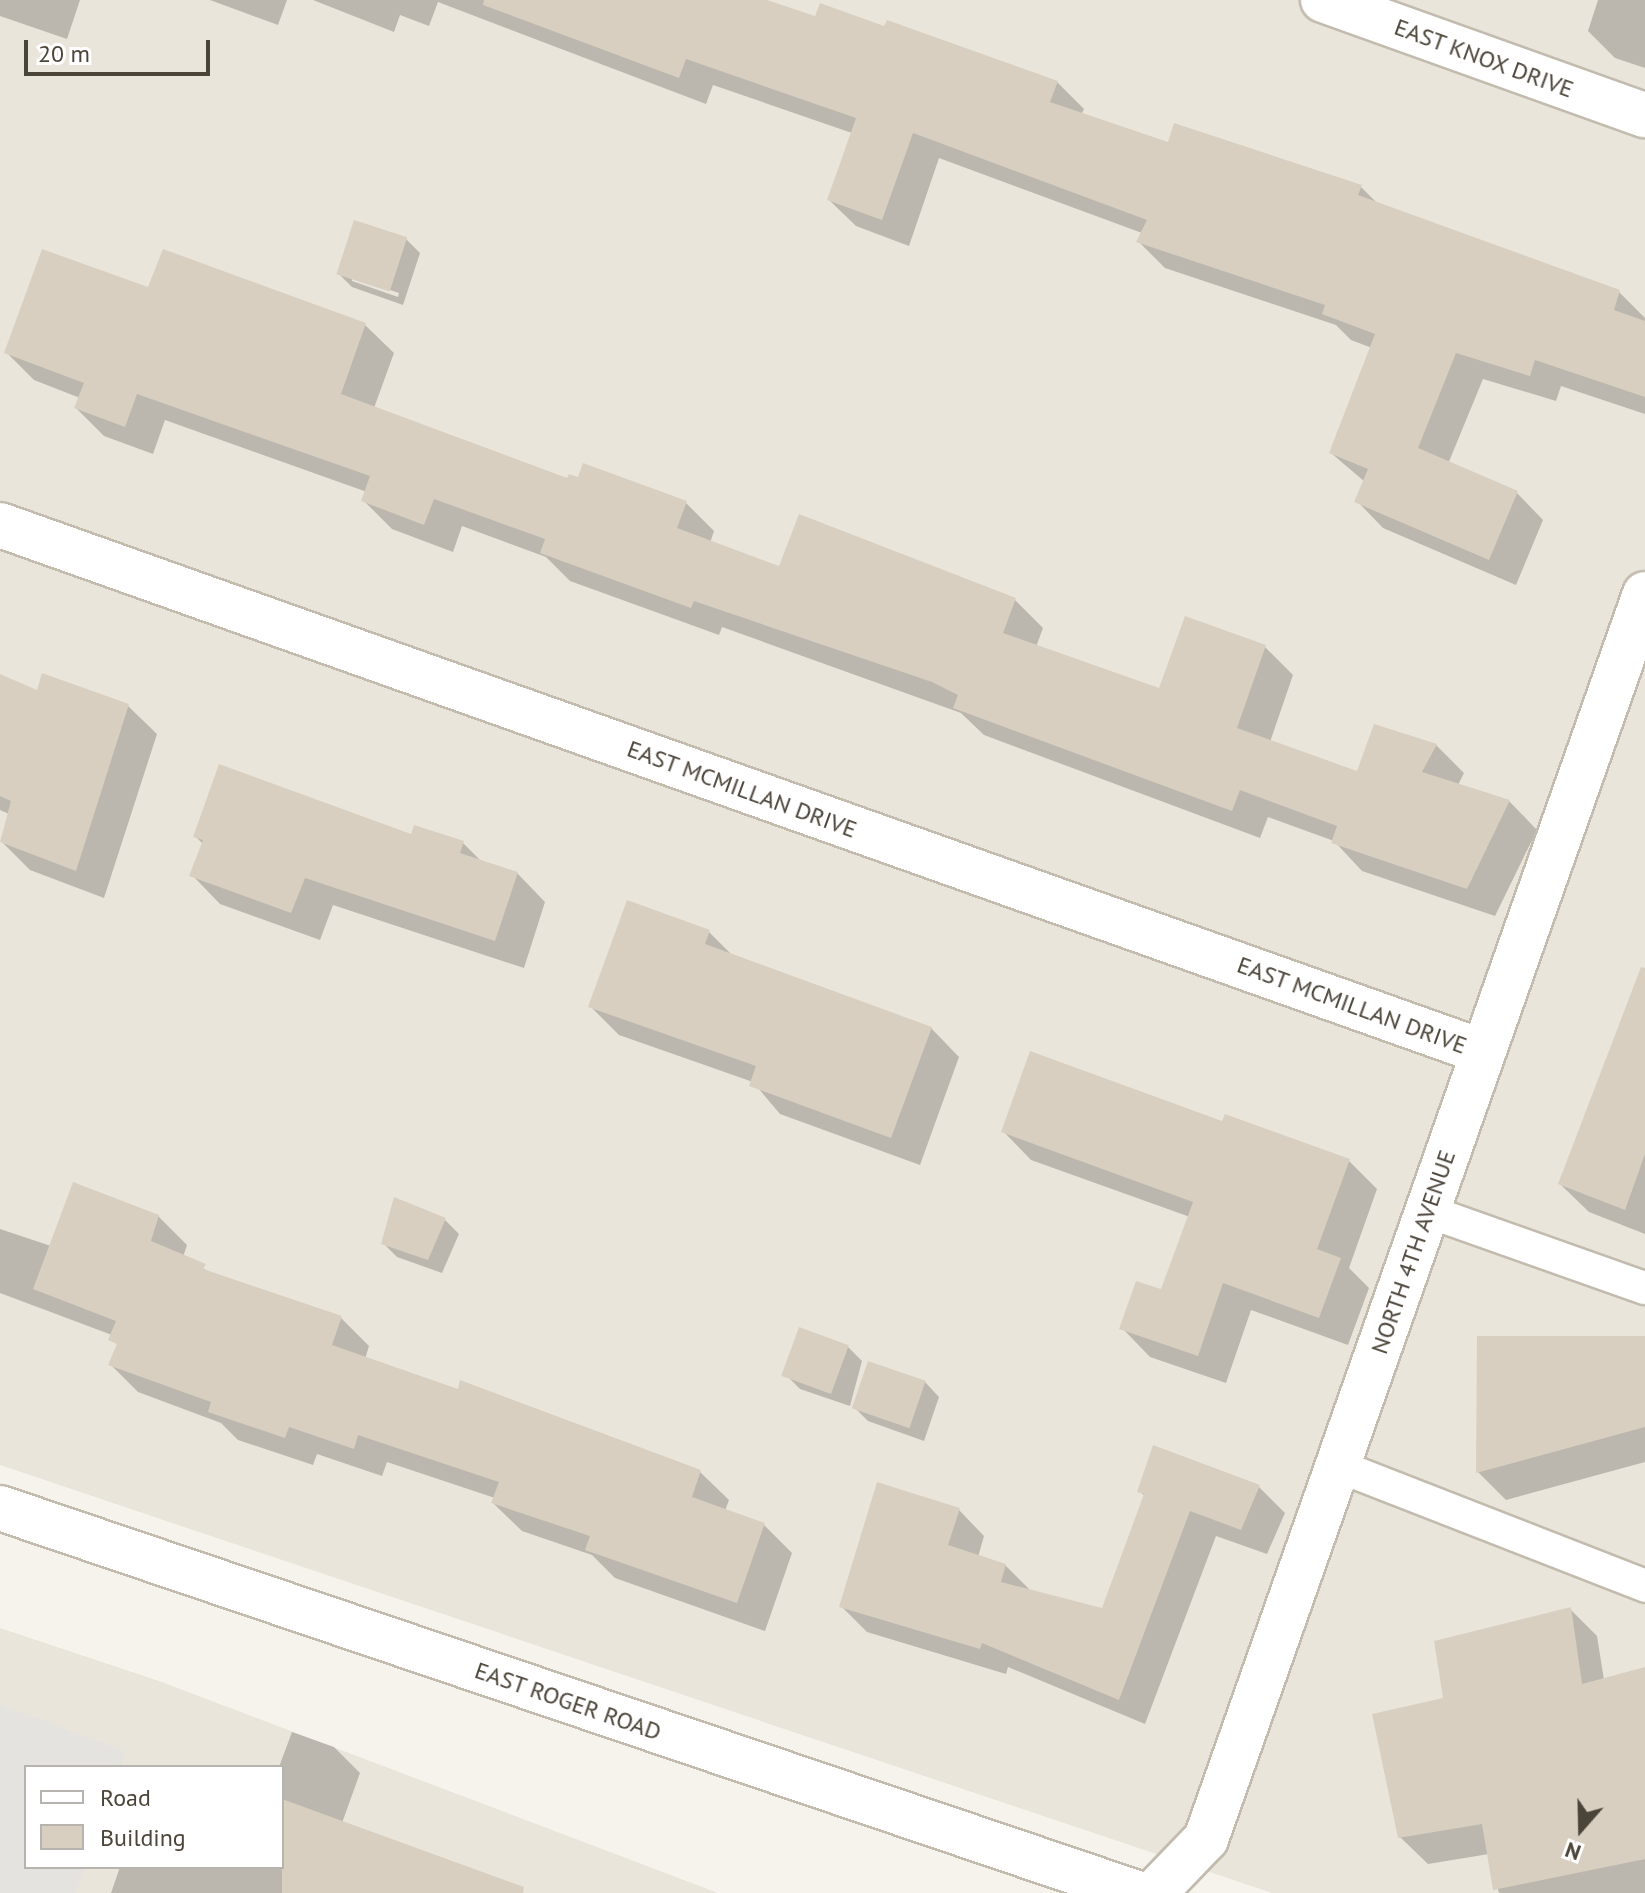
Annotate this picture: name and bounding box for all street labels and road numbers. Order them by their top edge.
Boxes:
street label: EAST KNOX DRIVE [1390,12,1578,104]
street label: EAST MCMILLAN DRIVE [623,734,861,844]
street label: EAST MCMILLAN DRIVE [1233,950,1471,1060]
street label: NORTH 4TH AVENUE [1365,1146,1461,1358]
street label: EAST ROGER ROAD [471,1655,665,1747]

